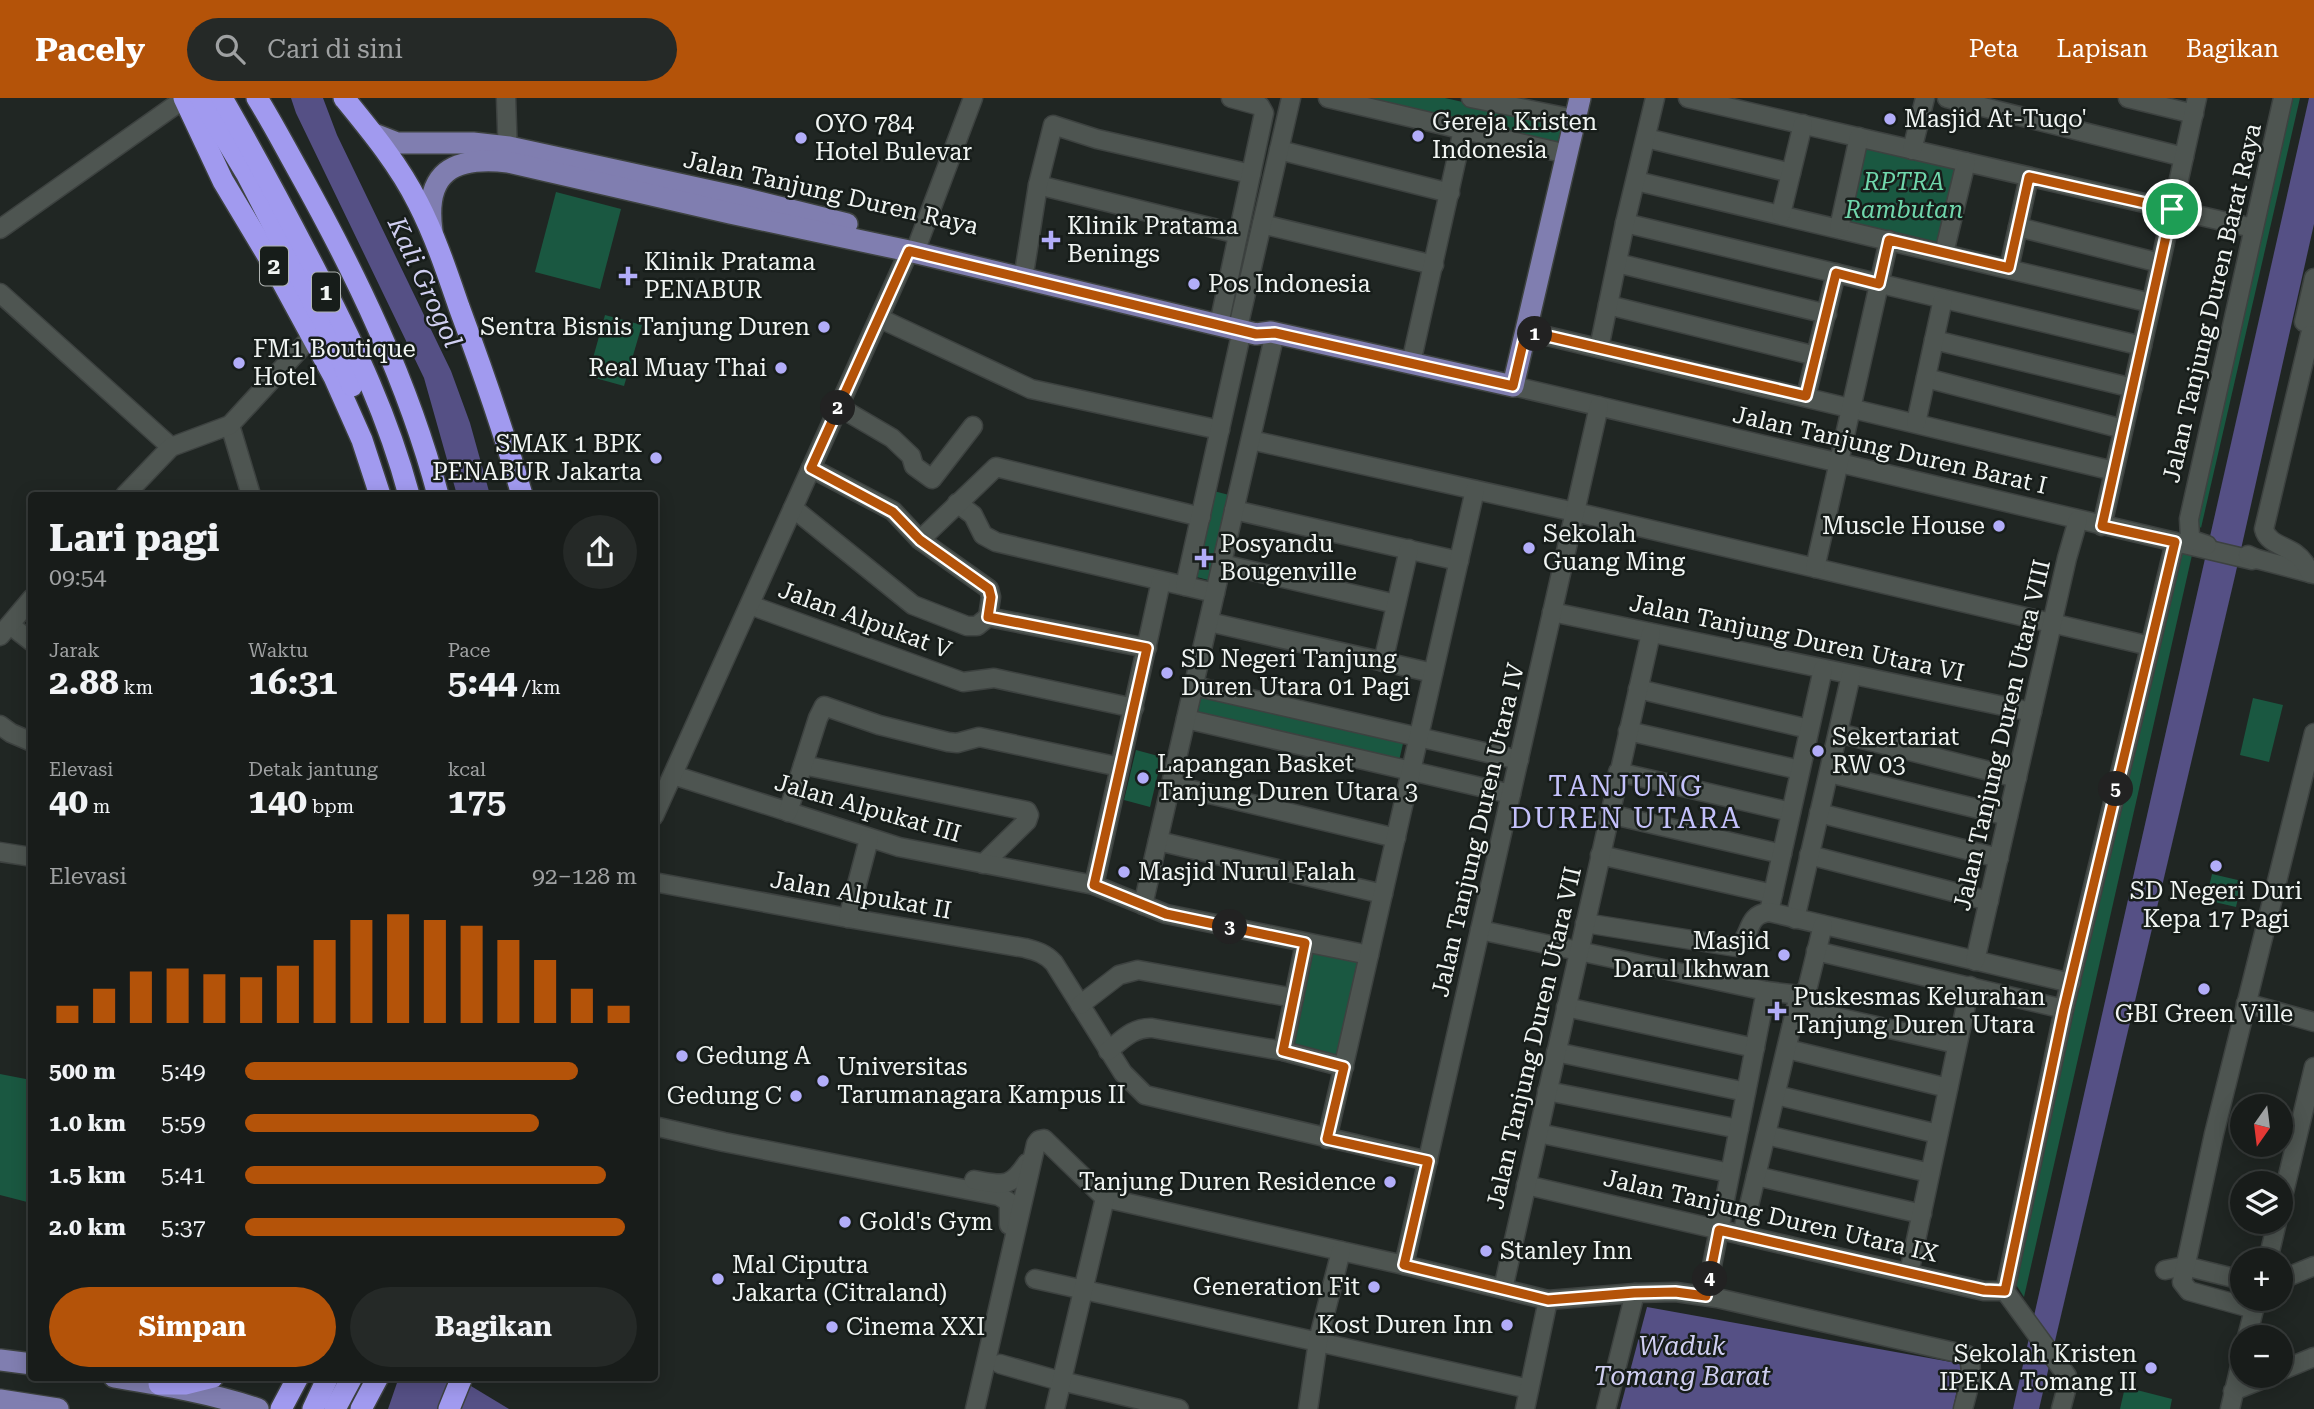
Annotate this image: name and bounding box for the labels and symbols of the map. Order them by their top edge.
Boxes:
place label: Masjid At-Tuqo' [1904,105,2087,133]
place label: Gereja Kristen Indonesia [1432,108,1597,164]
place label: OYO 784 Hotel Bulevar [815,110,972,166]
marker: Masjid At-Tuqo' [1882,111,1898,127]
street label: Jalan Tanjung Duren Barat Raya [2157,121,2267,485]
marker: Gereja Kristen Indonesia [1410,128,1426,144]
marker: OYO 784 Hotel Bulevar [793,130,809,146]
street label: Jalan Tanjung Duren Raya [681,145,981,241]
park label: RPTRA Rambutan [1844,168,1963,224]
pin [2142,179,2202,239]
water label: Kali Grogol [381,211,468,352]
place label: Klinik Pratama Benings [1067,212,1239,268]
marker: Klinik Pratama Benings [1041,230,1061,250]
road number: 2 [260,246,288,286]
place label: Klinik Pratama PENABUR [644,248,816,304]
marker: Klinik Pratama PENABUR [618,266,638,286]
place label: Pos Indonesia [1208,270,1370,298]
road number: 1 [312,272,340,312]
marker: Pos Indonesia [1186,276,1202,292]
place label: Sentra Bisnis Tanjung Duren [480,313,810,341]
pin: 1 [1518,316,1552,352]
marker: Sentra Bisnis Tanjung Duren [816,319,832,335]
place label: FM1 Boutique Hotel [253,335,416,391]
place label: Real Muay Thai [589,354,767,382]
marker: FM1 Boutique Hotel [231,355,247,371]
marker: Real Muay Thai [773,360,789,376]
pin: 2 [820,390,856,426]
street label: Jalan Tanjung Duren Barat I [1730,400,2050,500]
place label: SMAK 1 BPK PENABUR Jakarta [432,430,643,486]
marker: SMAK 1 BPK PENABUR Jakarta [648,450,664,466]
place label: Muscle House [1822,512,1985,540]
marker: Muscle House [1991,518,2007,534]
place label: Sekolah Guang Ming [1543,520,1685,576]
place label: Posyandu Bougenville [1220,530,1357,586]
marker: Sekolah Guang Ming [1521,540,1537,556]
marker: Posyandu Bougenville [1194,548,1214,568]
street label: Jalan Tanjung Duren Utara VIII [1948,557,2056,913]
street label: Jalan Alpukat V [775,576,956,664]
street label: Jalan Tanjung Duren Utara VI [1627,589,1967,687]
place label: SD Negeri Tanjung Duren Utara 01 Pagi [1181,645,1411,701]
street label: Jalan Tanjung Duren Utara IV [1426,660,1530,1000]
marker: SD Negeri Tanjung Duren Utara 01 Pagi [1159,665,1175,681]
place label: Sekertariat RW 03 [1832,723,1959,779]
marker: Sekertariat RW 03 [1810,743,1826,759]
place label: Lapangan Basket Tanjung Duren Utara 3 [1157,750,1418,806]
street label: Jalan Alpukat III [772,768,964,848]
marker: Lapangan Basket Tanjung Duren Utara 3 [1135,770,1151,786]
district label: TANJUNG DUREN UTARA [1510,770,1742,835]
pin: 5 [2098,772,2134,806]
place label: Masjid Nurul Falah [1138,858,1356,886]
marker: SD Negeri Duri Kepa 17 Pagi [2208,858,2224,874]
marker: Masjid Nurul Falah [1116,864,1132,880]
street label: Jalan Tanjung Duren Utara VII [1481,864,1587,1212]
street label: Jalan Alpukat II [768,865,954,925]
place label: SD Negeri Duri Kepa 17 Pagi [2130,877,2303,933]
pin: 3 [1212,910,1248,944]
place label: Masjid Darul Ikhwan [1613,927,1770,983]
marker: Masjid Darul Ikhwan [1776,947,1792,963]
marker: GBI Green Ville [2196,981,2212,997]
place label: Puskesmas Kelurahan Tanjung Duren Utara [1793,983,2046,1039]
place label: GBI Green Ville [2115,1000,2293,1028]
marker: Puskesmas Kelurahan Tanjung Duren Utara [1767,1001,1787,1021]
place label: Gedung A [696,1042,811,1070]
marker: Gedung A [674,1048,690,1064]
place label: Universitas Tarumanagara Kampus II [837,1053,1126,1109]
marker: Universitas Tarumanagara Kampus II [815,1073,831,1089]
place label: Gedung C [667,1082,782,1110]
marker: Gedung C [788,1088,804,1104]
north arrow [2230,1094,2292,1157]
street label: Jalan Tanjung Duren Utara IX [1601,1164,1941,1268]
place label: Tanjung Duren Residence [1079,1168,1376,1196]
marker: Tanjung Duren Residence [1382,1174,1398,1190]
place label: Gold's Gym [859,1208,993,1236]
marker: Gold's Gym [837,1214,853,1230]
place label: Stanley Inn [1500,1237,1632,1265]
marker: Stanley Inn [1478,1243,1494,1259]
place label: Mal Ciputra Jakarta (Citraland) [732,1251,947,1307]
pin: 4 [1692,1262,1728,1296]
marker: Mal Ciputra Jakarta (Citraland) [710,1271,726,1287]
place label: Generation Fit [1193,1273,1360,1301]
marker: Generation Fit [1366,1279,1382,1295]
place label: Kost Duren Inn [1317,1311,1493,1339]
place label: Cinema XXI [846,1313,985,1341]
marker: Kost Duren Inn [1499,1317,1515,1333]
marker: Cinema XXI [824,1319,840,1335]
water label: Waduk Tomang Barat [1593,1331,1771,1391]
place label: Sekolah Kristen IPEKA Tomang II [1939,1340,2137,1396]
marker: Sekolah Kristen IPEKA Tomang II [2143,1360,2159,1376]

